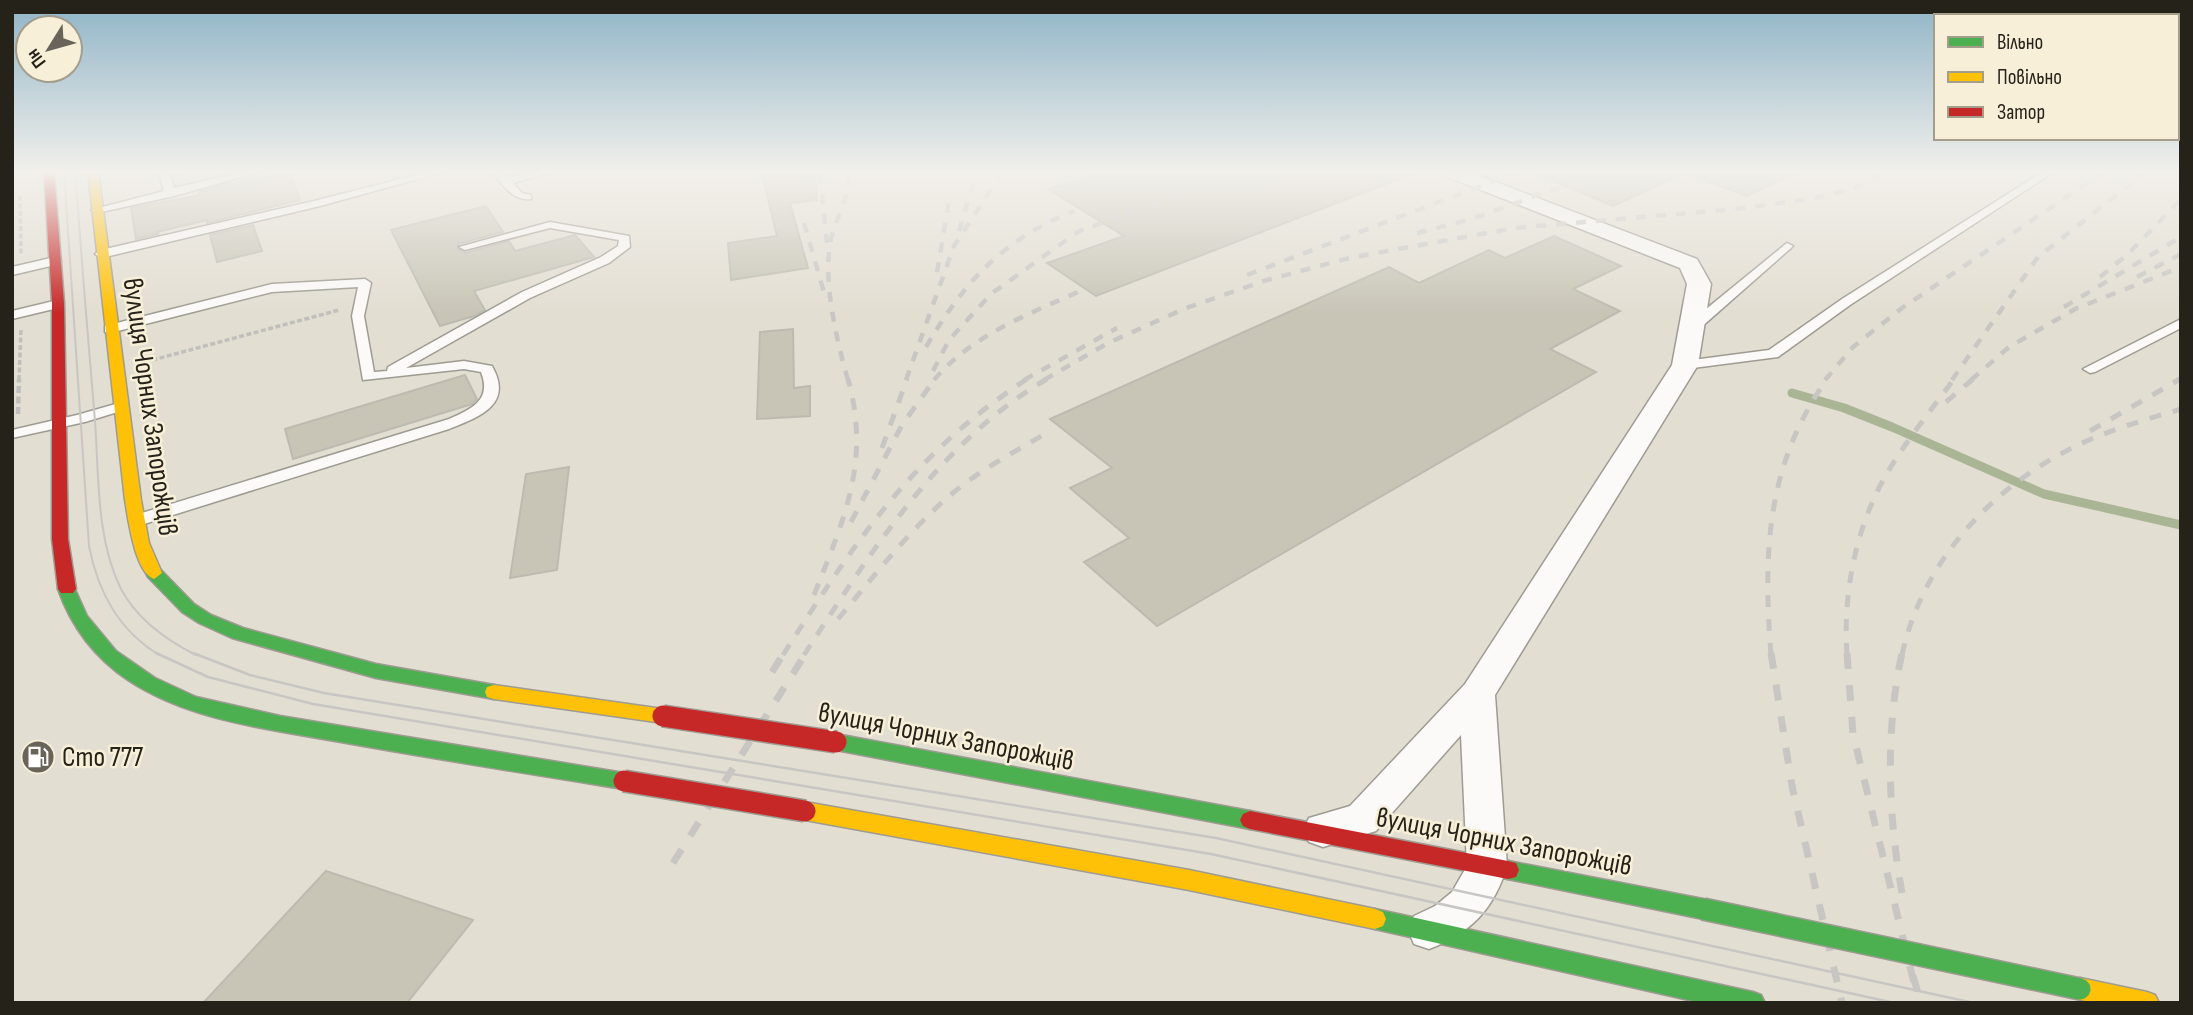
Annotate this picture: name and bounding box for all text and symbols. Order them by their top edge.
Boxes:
north arrow [14,14,84,84]
legend [1934,14,2179,140]
text: Вільно [1997,30,2043,55]
text: Пн [22,44,51,73]
text: Повільно [1997,65,2062,90]
text: Затор [1997,100,2045,125]
street label: вулиця Чорних Запорожців [116,276,184,538]
street label: вулиця Чорних Запорожців [815,696,1077,778]
fuel station icon: Сто 777 [19,738,57,776]
place label: Сто 777 [62,741,143,774]
street label: вулиця Чорних Запорожців [1373,801,1635,883]

